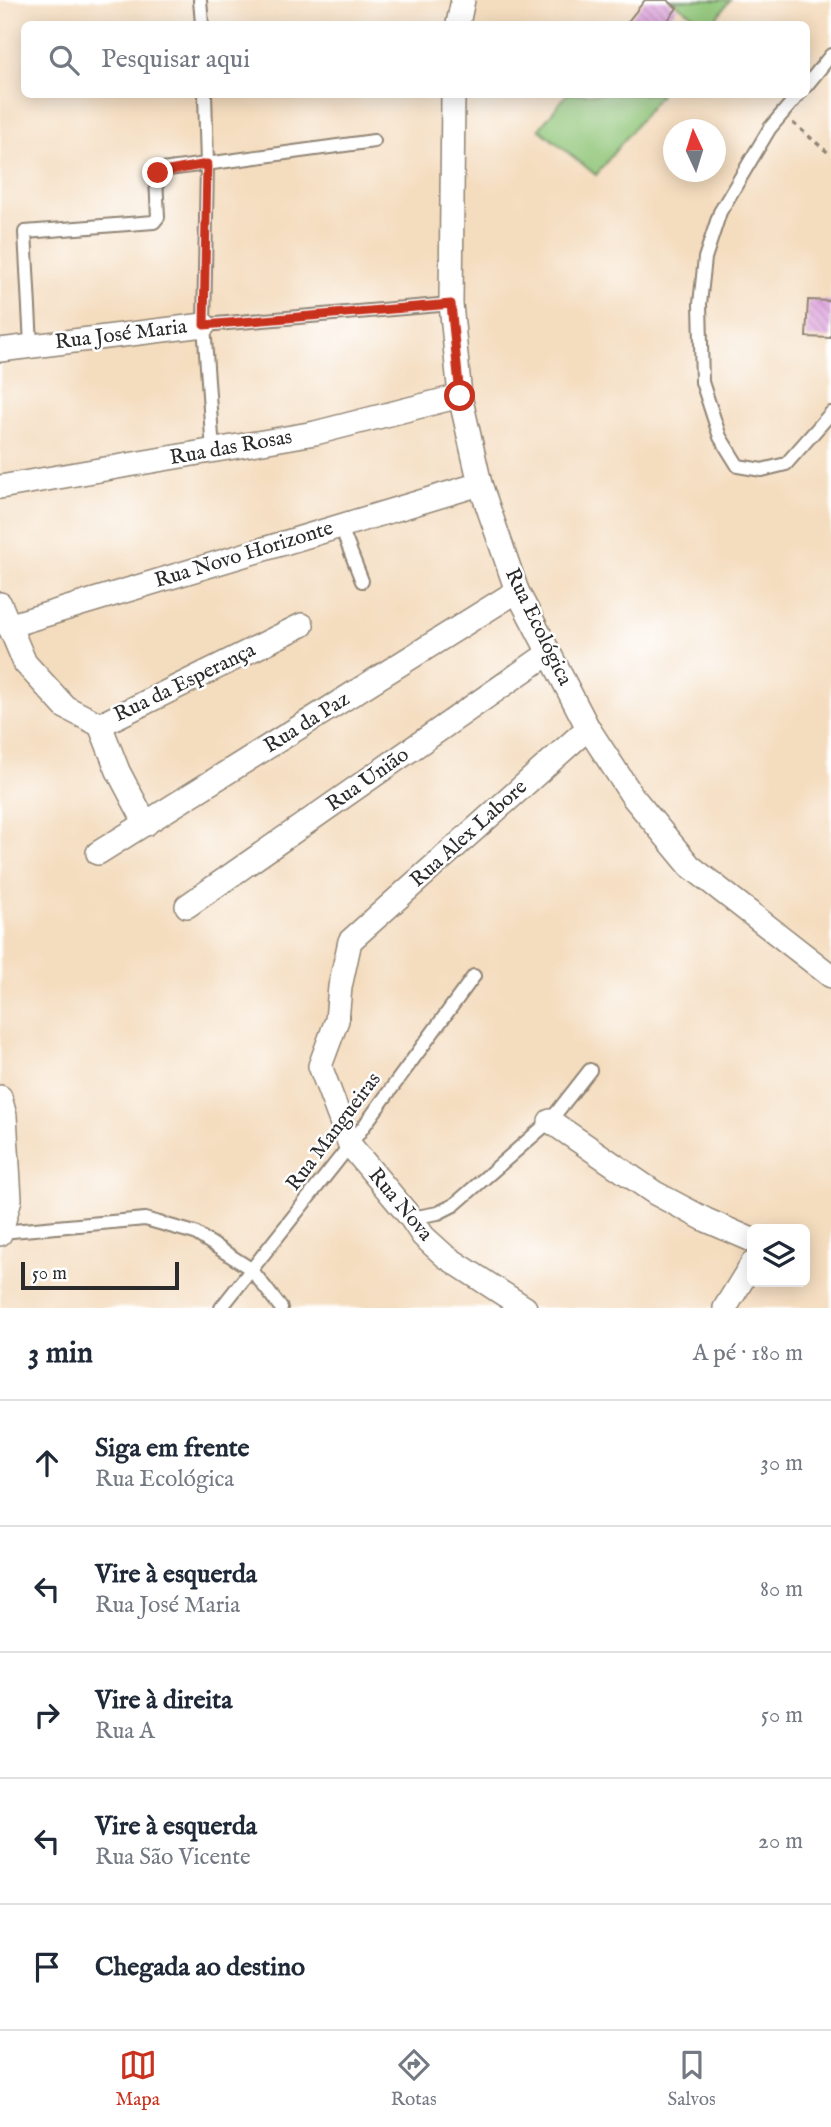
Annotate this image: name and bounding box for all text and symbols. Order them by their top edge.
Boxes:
search box [21,21,810,98]
icon: search [45,41,83,79]
text: Pesquisar aqui [101,43,250,76]
north arrow [663,119,726,182]
route end [142,157,173,188]
street label: Rua José Maria [54,313,189,356]
route start [444,380,475,411]
street label: Rua das Rosas [168,424,294,472]
street label: Rua Novo Horizonte [151,515,337,595]
street label: Rua Ecológica [498,564,578,691]
street label: Rua da Esperança [110,637,261,729]
street label: Rua da Paz [259,686,355,760]
street label: Rua União [321,742,415,818]
street label: Rua Alex Labore [405,774,533,894]
street label: Rua Mangueiras [280,1067,388,1197]
street label: Rua Nova [362,1163,439,1248]
map controls [747,1224,810,1287]
button: layers [747,1224,810,1287]
scale bar [21,1259,178,1291]
text: 50 m [32,1262,67,1286]
text: 3 min [28,1335,93,1373]
text: A pé · 180 m [693,1339,803,1368]
text: Siga em frente [95,1432,250,1465]
icon: ahead [28,1444,66,1482]
text: 30 m [760,1449,803,1478]
text: Rua Ecológica [95,1465,234,1494]
text: Vire à esquerda [95,1558,257,1591]
icon: left [28,1570,66,1608]
text: 80 m [760,1575,803,1604]
text: Rua José Maria [95,1591,240,1620]
text: Vire à direita [95,1684,232,1717]
icon: right [28,1696,66,1734]
text: 50 m [761,1701,803,1730]
text: Rua A [95,1717,155,1746]
text: Vire à esquerda [95,1810,257,1843]
icon: left [28,1822,66,1860]
text: 20 m [758,1827,803,1856]
text: Rua São Vicente [95,1843,251,1872]
icon: arrive [28,1948,66,1986]
text: Chegada ao destino [95,1951,305,1984]
tab: Mapa [115,2046,160,2112]
tab: Rotas [391,2046,437,2112]
tab: Salvos [668,2046,716,2112]

